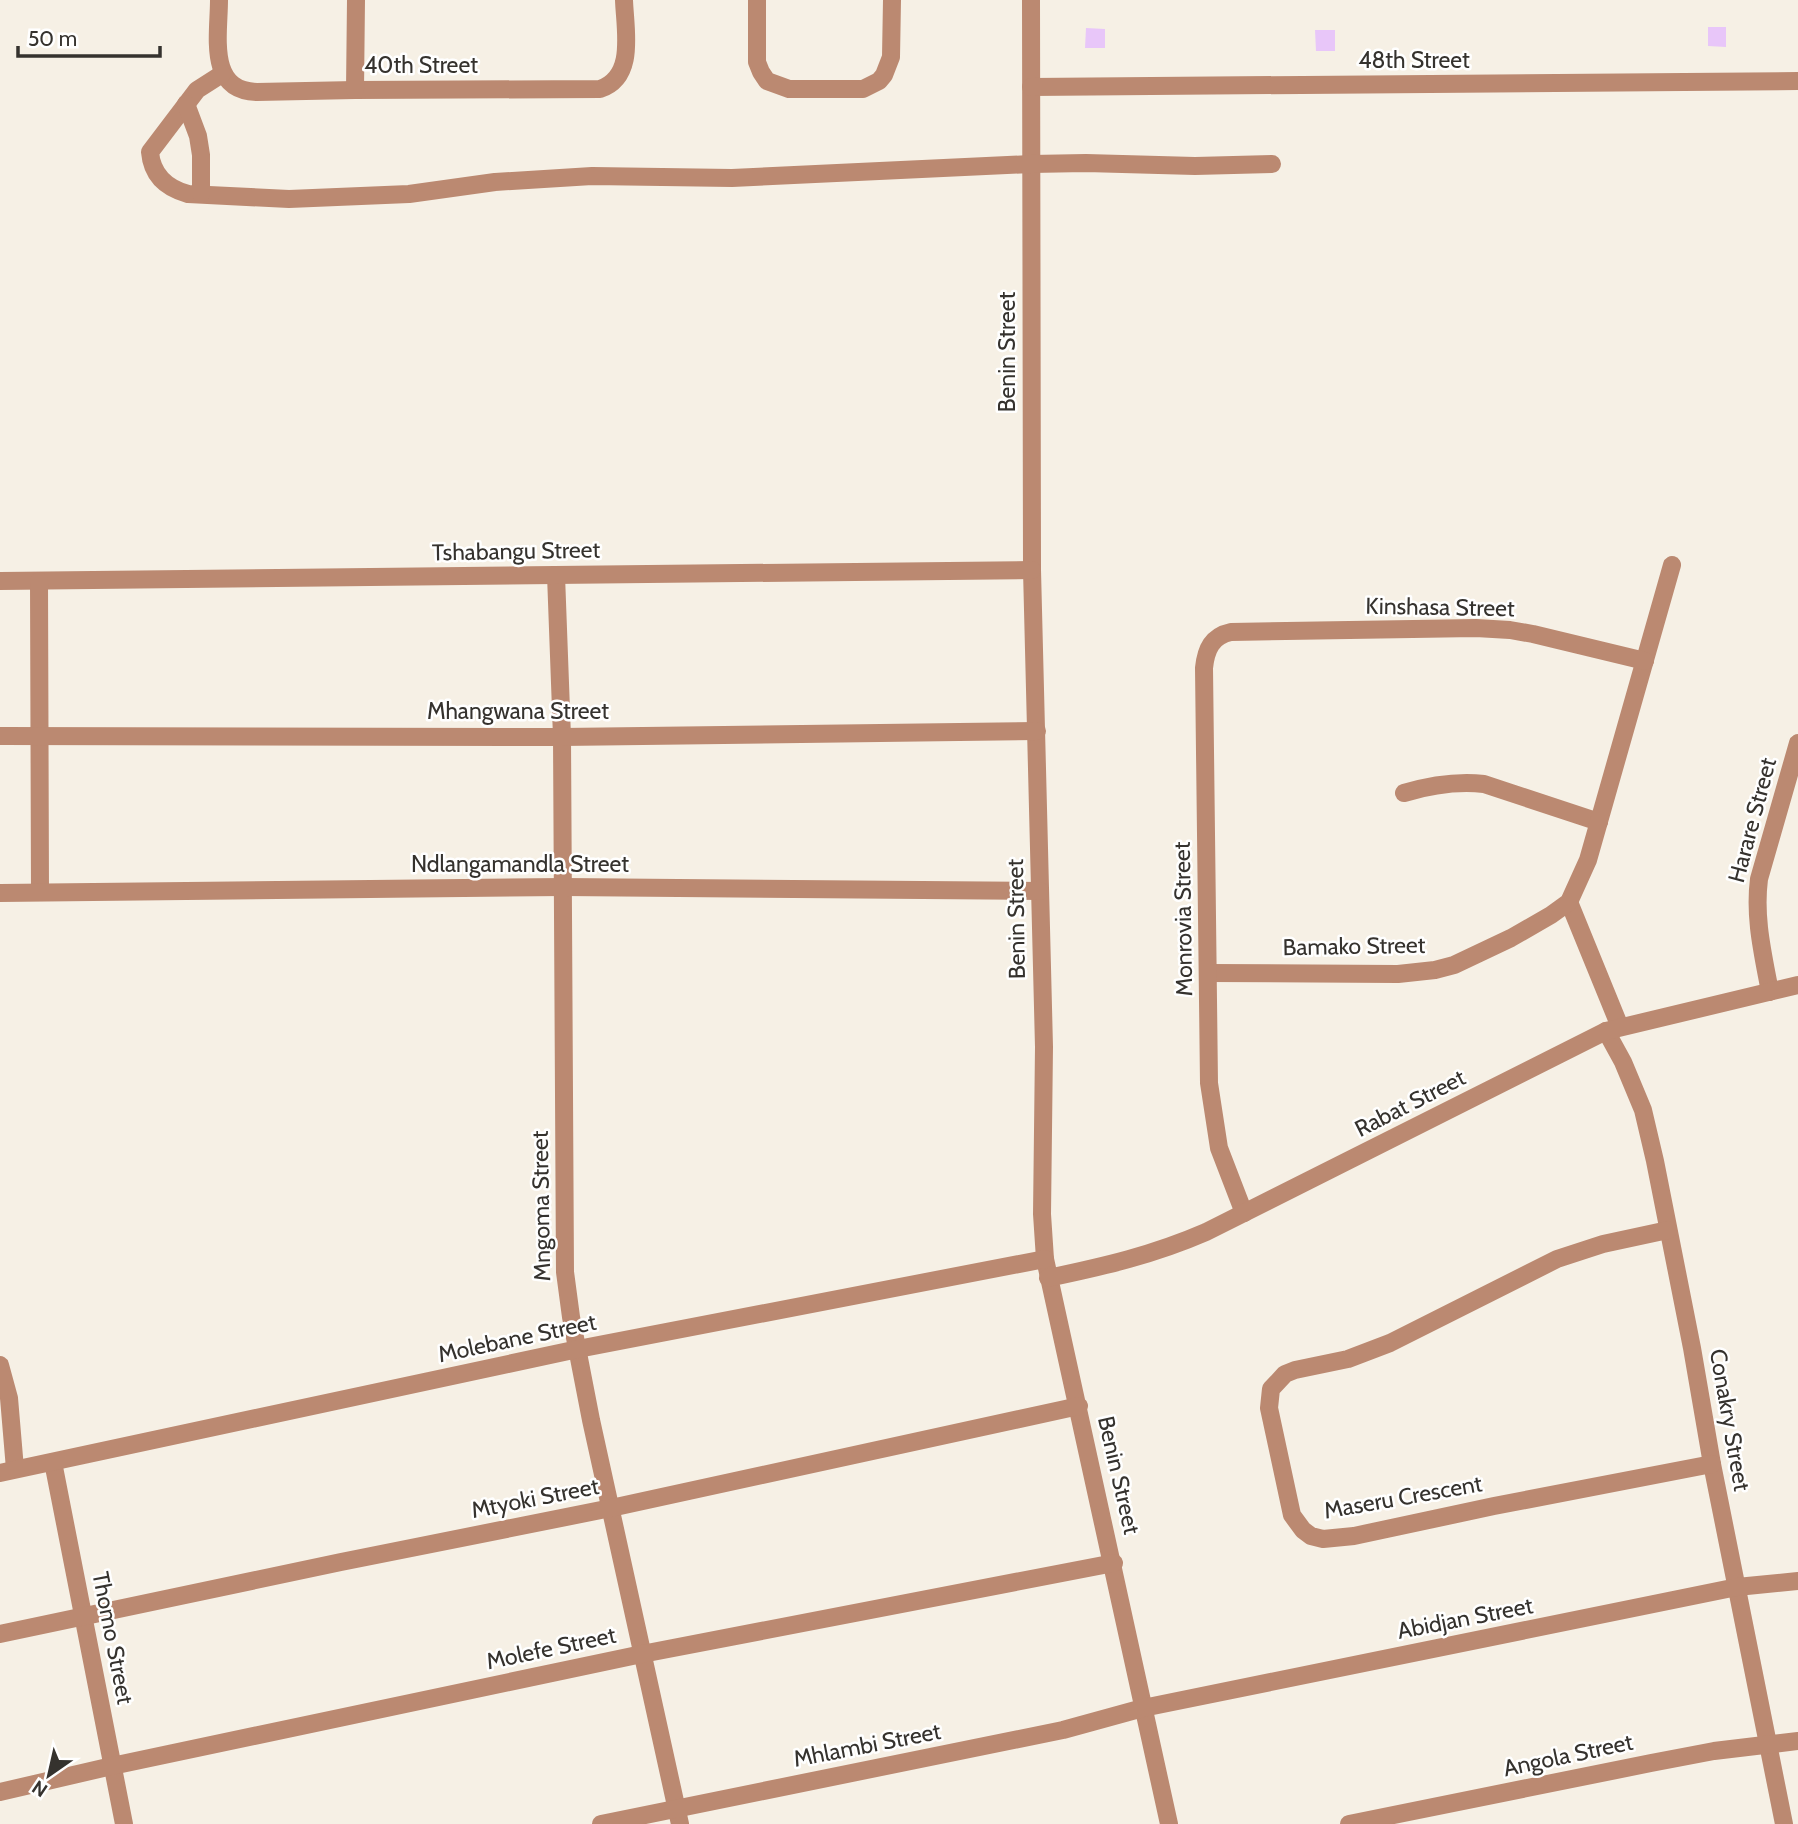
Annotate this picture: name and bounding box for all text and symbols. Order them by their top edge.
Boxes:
scale bar [18,14,159,58]
text: 50 m [28,26,77,51]
street label: 48th Street [1358,46,1470,74]
street label: 40th Street [364,51,478,79]
street label: Benin Street [993,292,1021,412]
street label: Tshabangu Street [432,536,601,566]
street label: Kinshasa Street [1365,592,1515,622]
street label: Mhangwana Street [427,697,609,725]
street label: Harare Street [1722,754,1782,886]
street label: Monrovia Street [1168,841,1198,997]
street label: Ndlangamandla Street [411,850,629,878]
street label: Benin Street [1001,858,1031,979]
street label: Bamako Street [1282,931,1426,961]
street label: Rabat Street [1350,1063,1470,1143]
street label: Mngoma Street [526,1130,556,1282]
street label: Molebane Street [435,1308,599,1368]
street label: Conakry Street [1704,1347,1756,1494]
street label: Benin Street [1092,1413,1146,1537]
street label: Maseru Crescent [1322,1469,1485,1525]
street label: Mtyoki Street [469,1472,601,1524]
street label: Thomo Street [86,1569,140,1707]
street label: Abidjan Street [1395,1591,1535,1645]
street label: Molefe Street [484,1621,619,1675]
street label: Mhlambi Street [791,1717,943,1773]
street label: Angola Street [1501,1728,1636,1782]
north arrow [14,1740,84,1810]
text: N [28,1775,52,1802]

